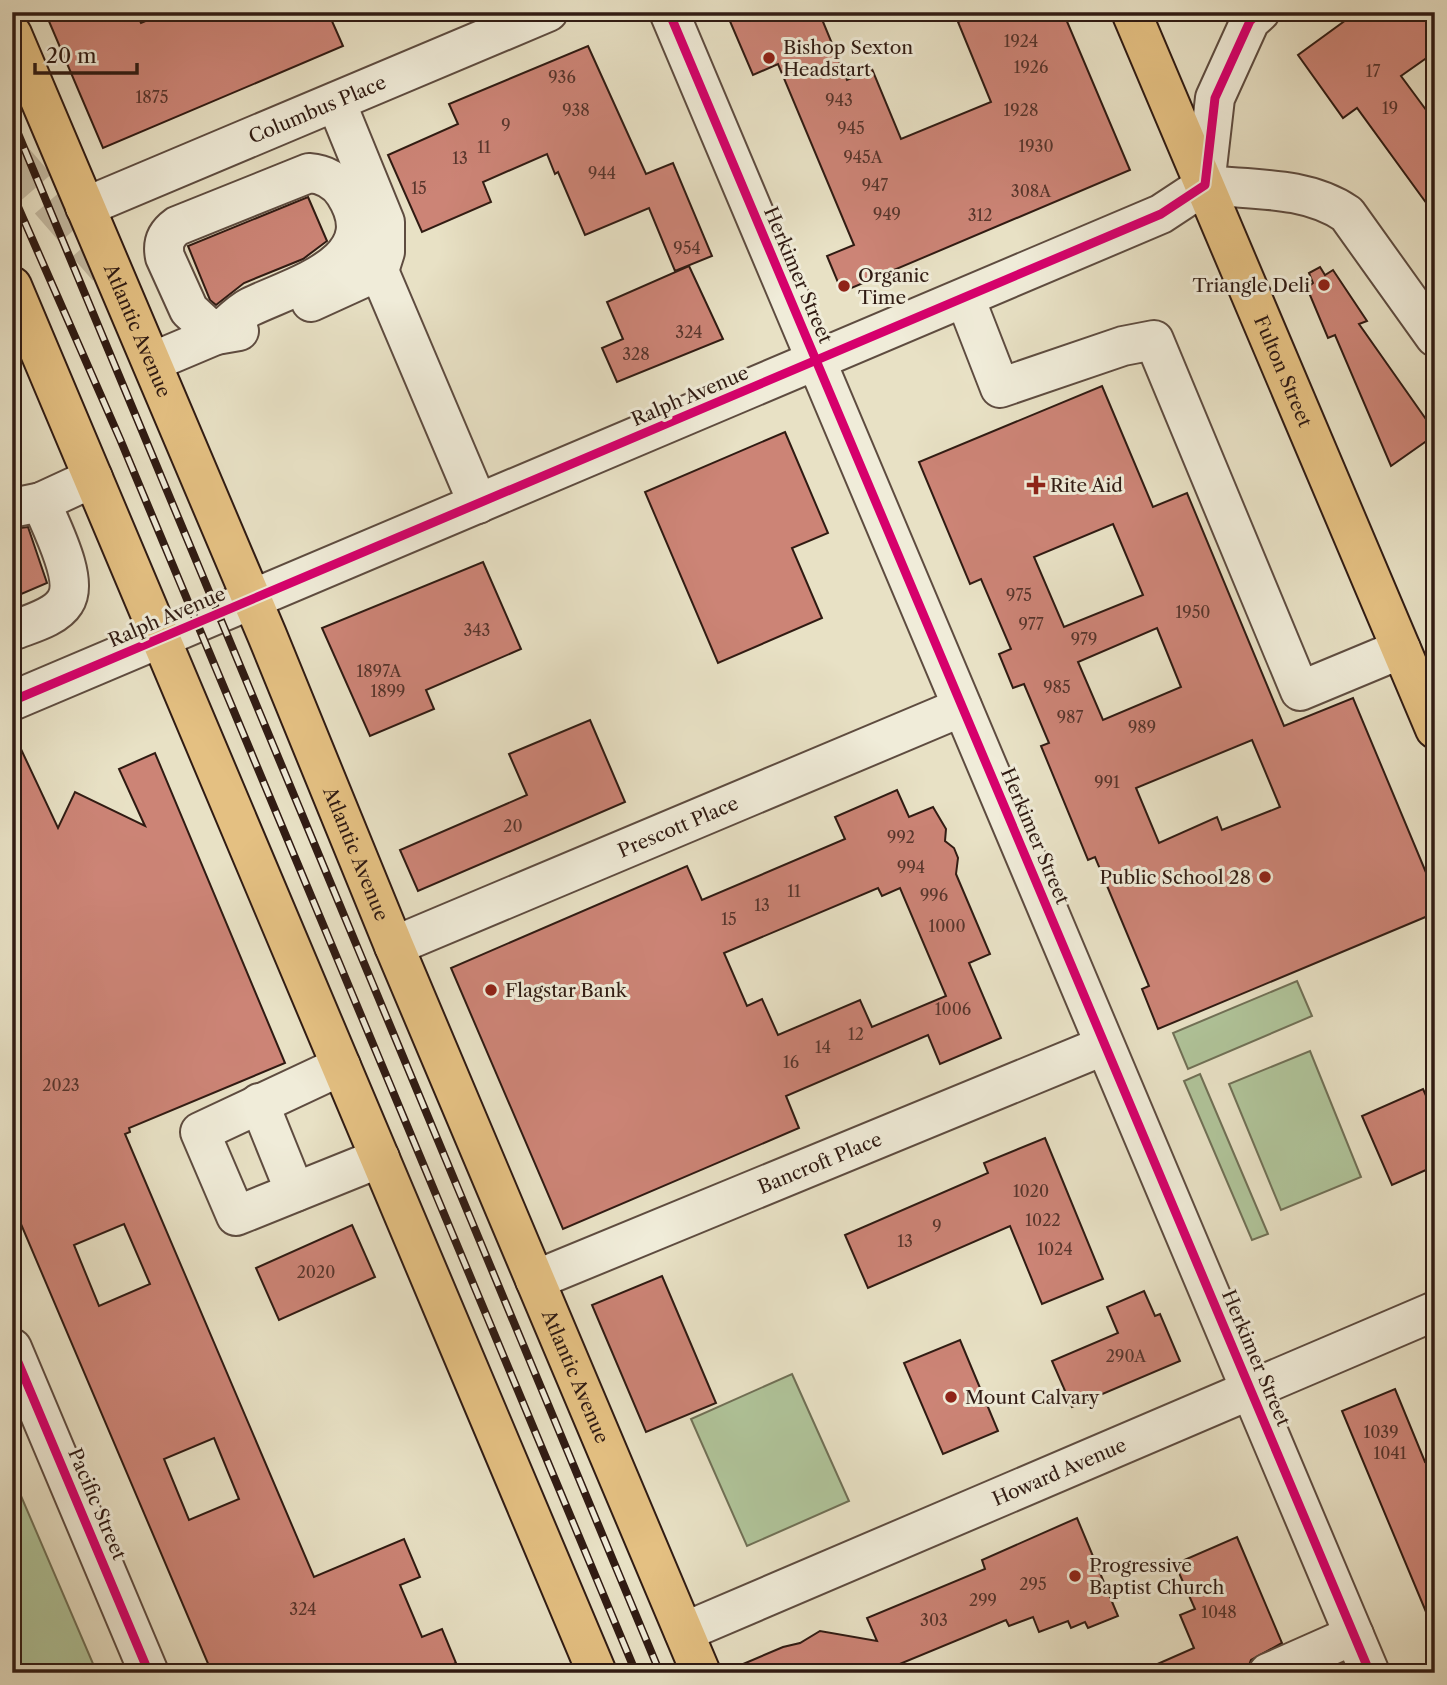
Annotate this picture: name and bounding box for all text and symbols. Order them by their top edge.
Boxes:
house number: 1924 [1004,31,1038,51]
scale bar [35,32,136,76]
place label: Bishop Sexton Headstart [783,36,913,81]
text: 20 m [46,43,97,68]
marker: Bishop Sexton Headstart [761,50,777,66]
house number: 1926 [1014,57,1048,77]
house number: 17 [1366,61,1380,81]
house number: 936 [548,67,576,87]
street label: Columbus Place [245,70,389,148]
house number: 1875 [136,87,168,107]
house number: 943 [825,90,853,110]
house number: 19 [1382,98,1398,118]
house number: 938 [562,100,590,120]
house number: 1928 [1004,100,1038,120]
house number: 9 [501,115,511,135]
house number: 945 [837,118,865,138]
house number: 1930 [1018,136,1054,156]
house number: 11 [477,137,491,157]
house number: 945A [843,147,884,167]
house number: 13 [452,148,468,168]
house number: 944 [588,163,616,183]
house number: 947 [862,175,888,195]
house number: 15 [411,178,427,198]
house number: 308A [1011,181,1052,201]
street label: Herkimer Street [759,203,837,347]
house number: 949 [873,204,901,224]
house number: 312 [968,205,992,225]
house number: 954 [673,238,701,258]
street label: Atlantic Avenue [99,259,176,401]
place label: Organic Time [858,264,929,309]
place label: Triangle Deli [1192,274,1310,297]
marker: Triangle Deli [1316,277,1332,293]
marker: Organic Time [836,278,852,294]
street label: Fulton Street [1249,312,1317,431]
house number: 324 [675,322,703,342]
house number: 328 [622,344,650,364]
street label: Ralph Avenue [628,361,752,431]
place label: Rite Aid [1050,474,1123,497]
marker: Rite Aid [1028,477,1044,493]
street label: Ralph Avenue [105,582,229,652]
house number: 975 [1006,585,1032,605]
house number: 1950 [1176,602,1210,622]
house number: 977 [1018,614,1044,634]
house number: 343 [464,620,490,640]
house number: 979 [1071,629,1097,649]
house number: 1897A [357,661,403,681]
house number: 985 [1043,677,1071,697]
house number: 1899 [371,681,405,701]
house number: 987 [1057,707,1083,727]
house number: 989 [1128,717,1156,737]
street label: Herkimer Street [996,764,1074,908]
house number: 991 [1094,772,1120,792]
street label: Atlantic Avenue [318,782,394,924]
street label: Prescott Place [614,791,741,862]
house number: 20 [503,816,523,836]
house number: 992 [887,827,915,847]
house number: 994 [897,857,925,877]
place label: Public School 28 [1099,866,1251,889]
marker: Public School 28 [1257,869,1273,885]
house number: 11 [787,881,801,901]
house number: 996 [920,885,948,905]
house number: 13 [754,895,770,915]
house number: 15 [721,909,737,929]
house number: 1000 [928,916,966,936]
place label: Flagstar Bank [505,979,628,1002]
marker: Flagstar Bank [483,982,499,998]
house number: 1006 [935,999,971,1019]
house number: 12 [848,1024,864,1044]
house number: 14 [815,1037,831,1057]
house number: 16 [783,1052,799,1072]
house number: 2023 [42,1075,80,1095]
street label: Bancroft Place [755,1127,885,1198]
house number: 1020 [1013,1181,1049,1201]
house number: 1022 [1025,1210,1061,1230]
house number: 9 [932,1216,942,1236]
house number: 13 [897,1231,913,1251]
house number: 1024 [1037,1239,1073,1259]
house number: 2020 [297,1262,335,1282]
street label: Herkimer Street [1217,1286,1295,1430]
street label: Atlantic Avenue [537,1305,614,1447]
house number: 290A [1106,1346,1147,1366]
place label: Mount Calvary [965,1386,1100,1409]
marker: Mount Calvary [943,1389,959,1405]
house number: 1039 [1363,1422,1399,1442]
street label: Howard Avenue [989,1433,1130,1510]
house number: 1041 [1374,1443,1407,1463]
street label: Pacific Street [63,1445,131,1563]
place label: Progressive Baptist Church [1089,1554,1224,1599]
marker: Progressive Baptist Church [1067,1568,1083,1584]
house number: 295 [1019,1574,1047,1594]
house number: 299 [969,1590,997,1610]
house number: 324 [289,1599,317,1619]
house number: 1048 [1201,1602,1237,1622]
house number: 303 [920,1610,948,1630]

